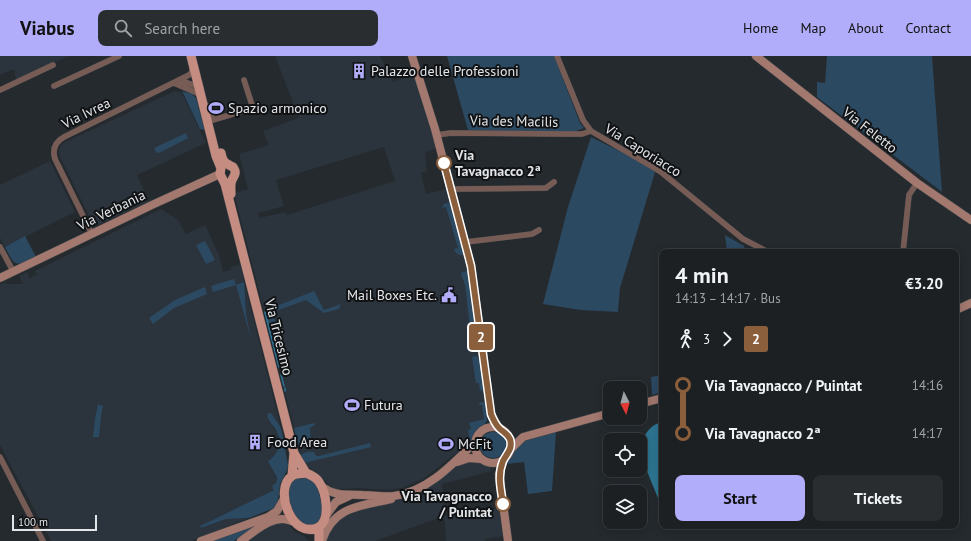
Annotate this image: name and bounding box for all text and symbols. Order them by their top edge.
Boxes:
search box [98,10,378,46]
text: Viabus [20,16,74,40]
icon: search [112,17,134,39]
text: Search here [144,19,220,38]
text: Home [743,19,778,37]
text: Map [800,19,826,37]
text: About [848,19,884,37]
text: Contact [906,19,951,37]
building icon: Palazzo delle Professioni [350,62,368,80]
place label: Palazzo delle Professioni [371,62,519,80]
street label: Via Ivrea [58,93,113,133]
sports icon: Spazio armonico [207,99,225,117]
place label: Spazio armonico [228,99,327,117]
street label: Via Feletto [838,102,901,157]
street label: Via des Macilis [469,111,558,131]
street label: Via Caporiacco [600,119,685,181]
place label: Via Tavagnacco 2ª [454,146,541,180]
marker: Via Tavagnacco 2ª [436,155,452,171]
street label: Via Verbania [73,186,148,235]
text: 4 min [675,261,729,289]
text: €3.20 [905,274,943,293]
place label: Mail Boxes Etc. [347,286,437,304]
public building icon: Mail Boxes Etc. [440,286,458,304]
text: 14:13 – 14:17 · Bus [675,290,781,307]
street label: Via Tricesimo [261,296,297,377]
line badge: 2 [468,324,494,350]
text: 2 [477,328,485,346]
icon: walk [675,328,697,350]
icon: forward [716,328,738,350]
text: 2 [752,330,760,348]
text: 3 [703,331,710,348]
text: Via Tavagnacco / Puintat [705,376,862,395]
text: 14:16 [912,377,943,394]
north arrow [603,381,647,425]
map controls [603,381,647,529]
sports icon: Futura [343,396,361,414]
place label: Futura [364,396,403,414]
text: Via Tavagnacco 2ª [705,424,821,443]
text: 14:17 [912,425,943,442]
building icon: Food Area [246,433,264,451]
place label: Food Area [267,433,327,451]
button: locate [603,433,647,477]
sports icon: McFit [437,435,455,453]
place label: McFit [458,435,491,453]
button: Start [675,475,805,521]
button: Tickets [813,475,943,521]
button: layers [603,485,647,529]
place label: Via Tavagnacco / Puintat [401,487,492,521]
marker: Via Tavagnacco / Puintat [495,496,511,512]
scale bar [12,513,97,532]
text: 100 m [18,515,48,529]

